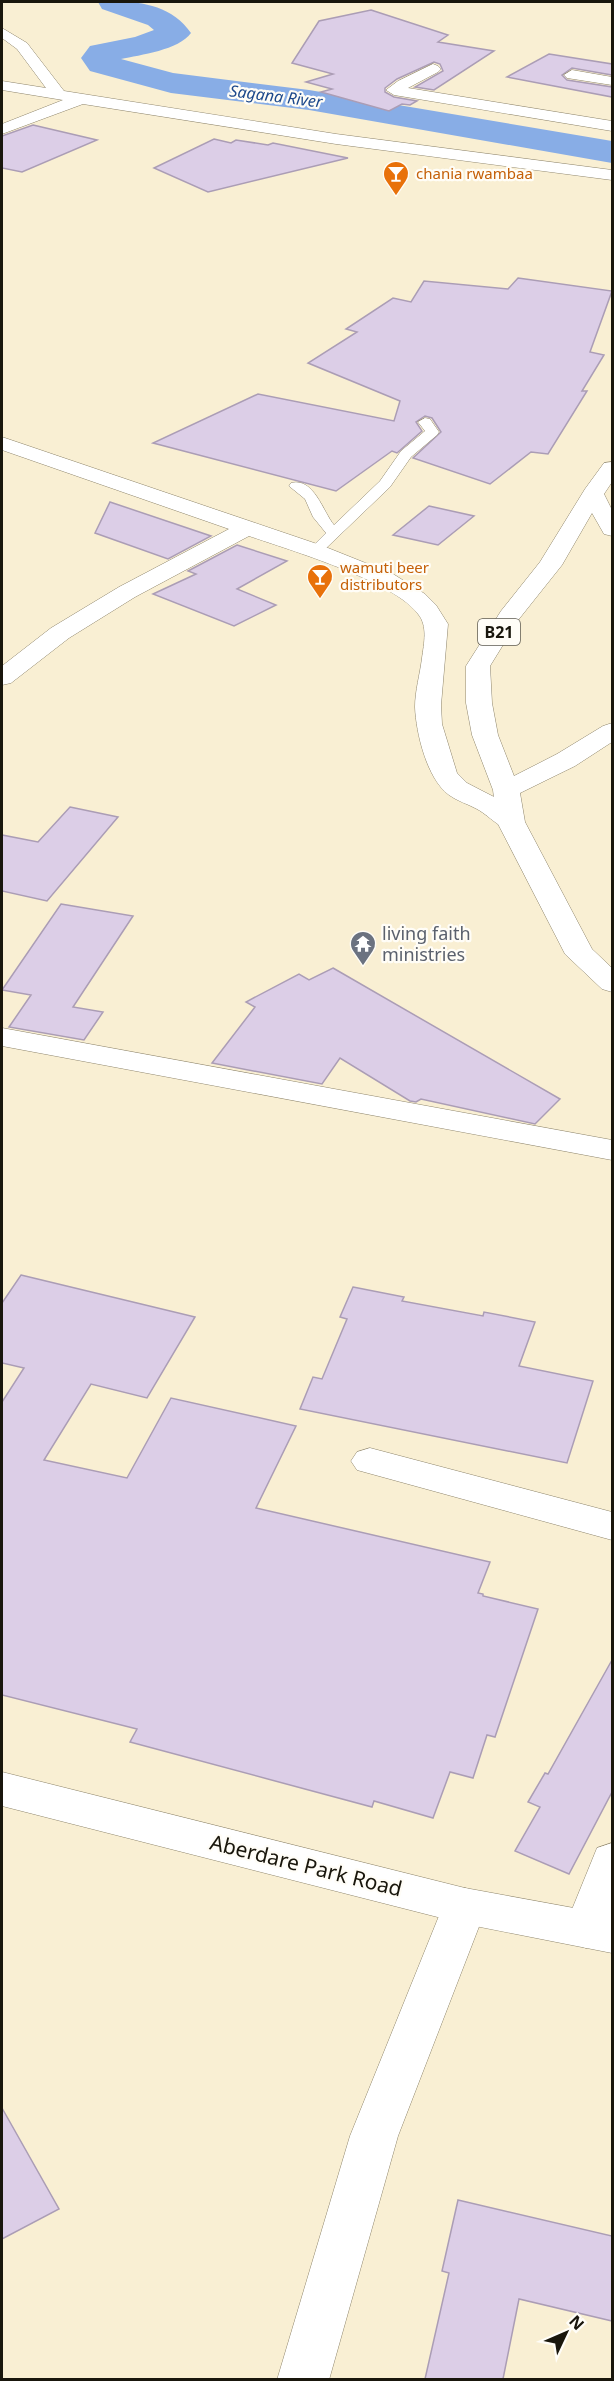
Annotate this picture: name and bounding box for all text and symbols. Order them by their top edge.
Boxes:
water label: Sagana River [228,79,324,113]
bar icon: chania rwambaa [381,159,411,197]
place label: chania rwambaa [416,163,533,183]
place label: wamuti beer distributors [340,557,429,594]
bar icon: wamuti beer distributors [305,562,335,600]
road number: B21 [478,619,520,645]
place label: living faith ministries [382,921,471,966]
temple icon: living faith ministries [348,929,378,967]
street label: Aberdare Park Road [207,1828,405,1902]
north arrow [536,2303,596,2363]
text: N [564,2310,589,2335]

